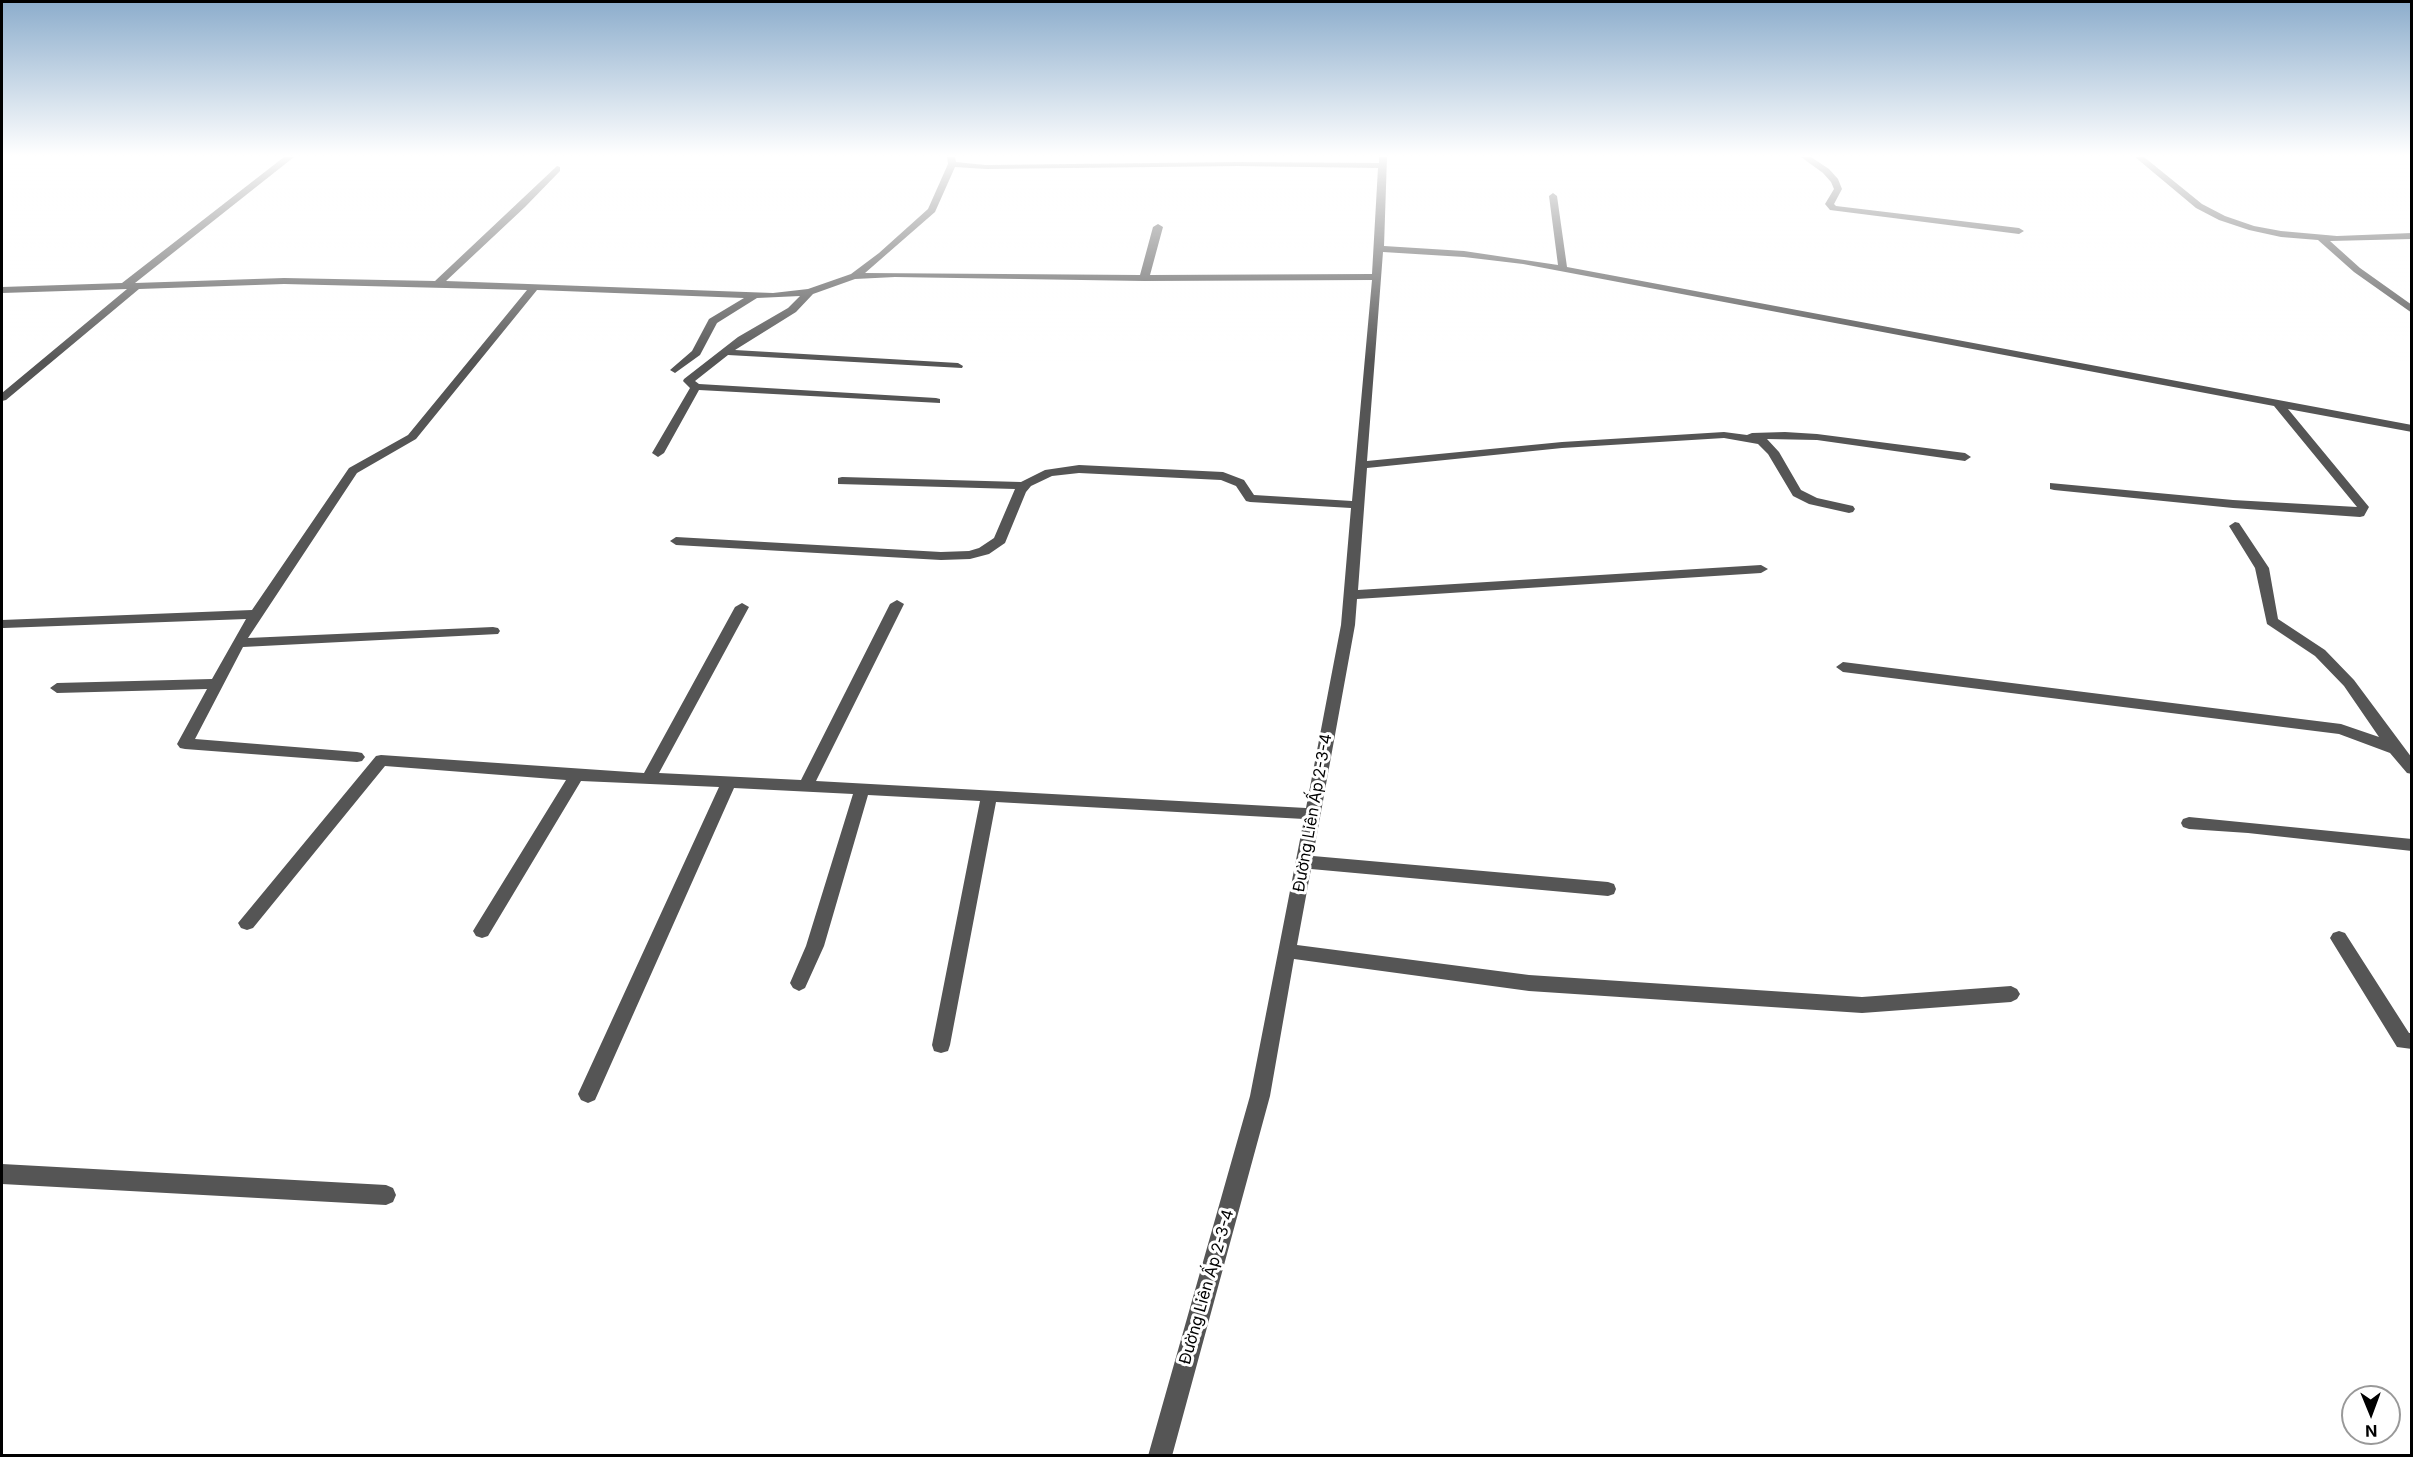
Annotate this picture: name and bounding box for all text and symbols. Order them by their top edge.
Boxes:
street label: Đường Liên Ấp 2-3-4 [1290,732,1336,894]
street label: Đường Liên Ấp 2-3-4 [1176,1207,1238,1367]
north arrow [2341,1385,2401,1445]
text: N [2365,1421,2378,1441]

